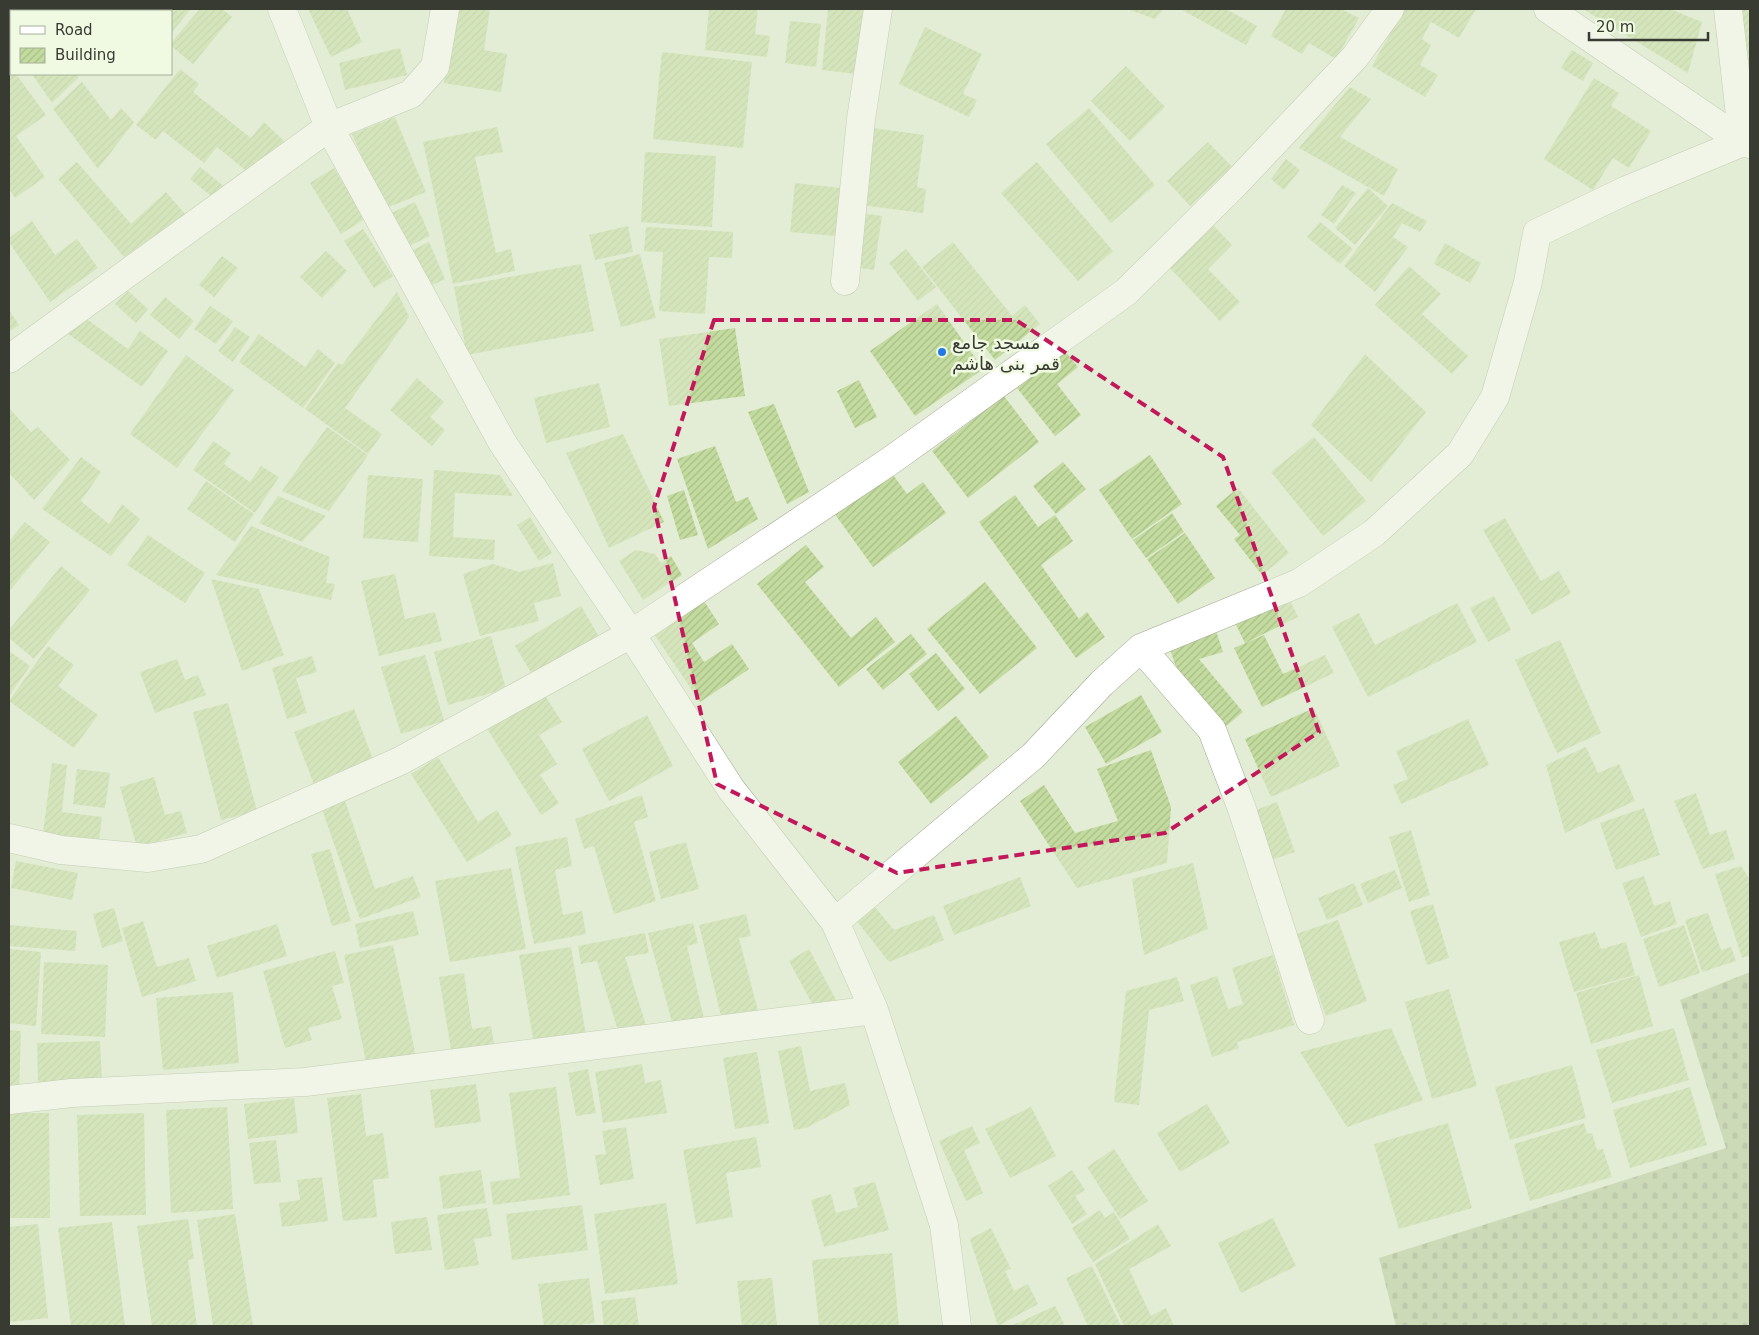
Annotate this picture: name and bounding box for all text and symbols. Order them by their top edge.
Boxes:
legend [10,10,172,75]
scale bar [1589,10,1708,42]
text: 20 m [1596,18,1634,36]
text: Road [55,21,93,39]
text: Building [55,46,116,64]
place label: مسجد جامع قمر بنی هاشم [952,332,1060,375]
marker: مسجد جامع قمر بنی هاشم [936,346,948,358]

